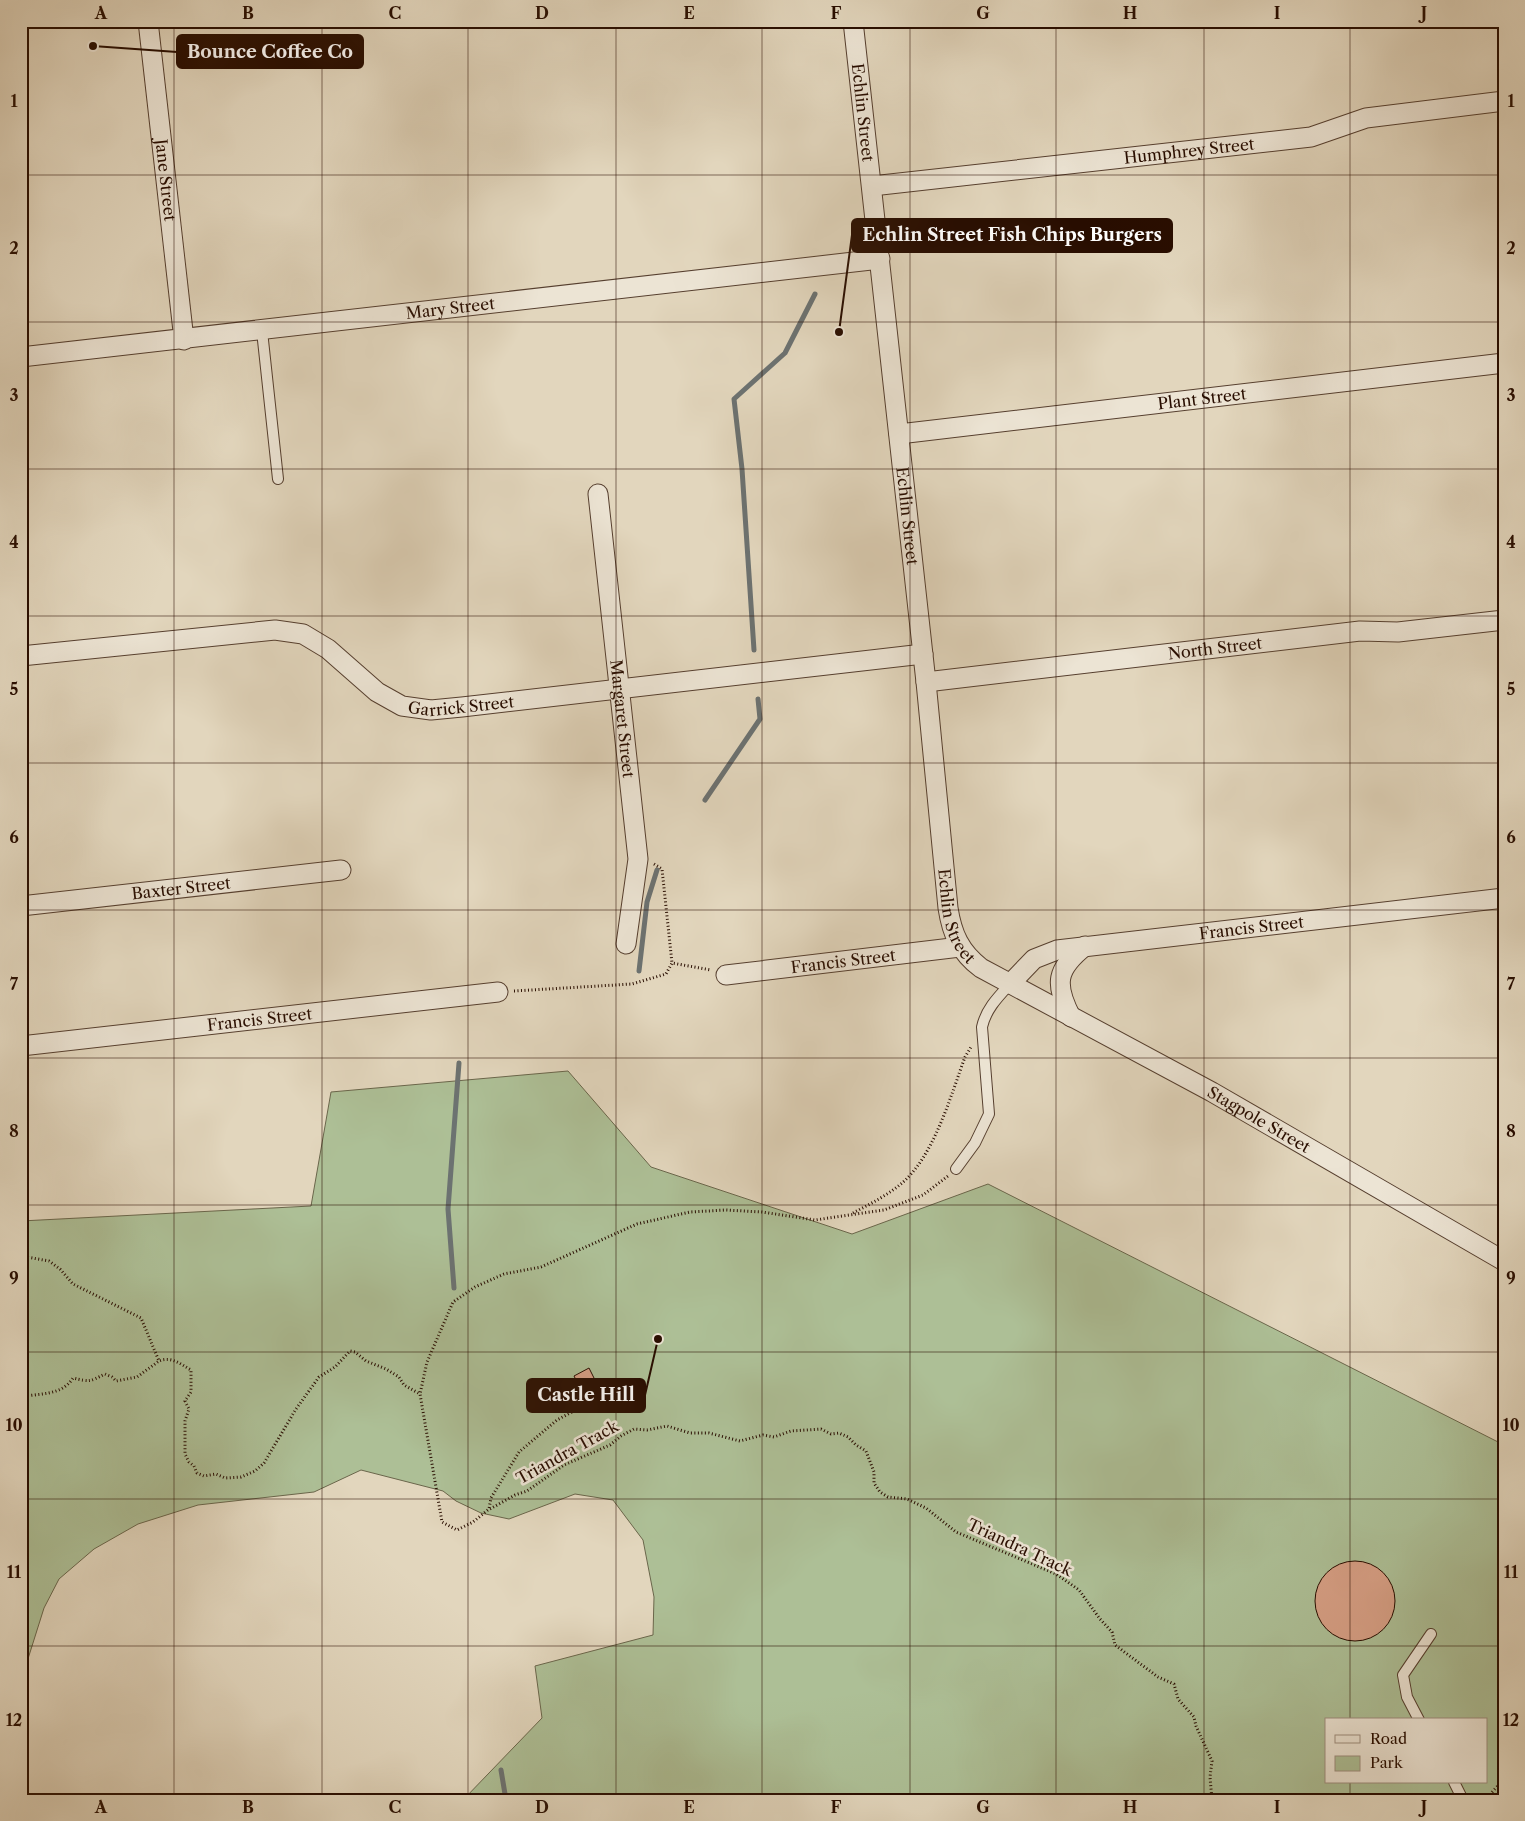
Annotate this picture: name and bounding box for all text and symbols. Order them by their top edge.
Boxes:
text: A [94,3,108,23]
text: B [242,3,254,23]
text: C [389,3,401,23]
text: D [535,3,549,23]
text: E [683,3,695,23]
text: F [831,3,842,23]
text: G [976,3,990,23]
text: H [1123,3,1137,23]
text: I [1274,3,1281,23]
text: J [1418,3,1427,23]
callout: Bounce Coffee Co [177,35,363,68]
text: Bounce Coffee Co [187,41,353,63]
street label: Echlin Street [848,62,878,163]
text: 1 [10,91,18,111]
text: 1 [1507,91,1515,111]
street label: Humphrey Street [1123,133,1256,168]
street label: Jane Street [151,135,181,222]
callout: Echlin Street Fish Chips Burgers [852,219,1172,252]
text: Echlin Street Fish Chips Burgers [862,224,1162,246]
text: 2 [9,238,19,258]
text: 2 [1506,238,1516,258]
street label: Mary Street [405,293,496,323]
street label: Plant Street [1156,383,1248,414]
text: 3 [9,385,19,405]
text: 3 [1506,385,1516,405]
street label: Echlin Street [892,466,923,567]
text: 4 [9,532,19,552]
text: 4 [1506,532,1516,552]
street label: North Street [1167,633,1264,663]
street label: Margaret Street [606,659,639,779]
text: 5 [10,679,19,699]
text: 5 [1507,679,1516,699]
street label: Garrick Street [407,691,515,720]
text: 6 [9,827,19,847]
text: 6 [1506,827,1516,847]
street label: Echlin Street [934,868,980,968]
street label: Baxter Street [130,872,232,904]
street label: Francis Street [1198,911,1305,943]
street label: Francis Street [790,945,897,977]
text: 7 [10,974,19,994]
text: 7 [1507,974,1516,994]
street label: Francis Street [206,1003,313,1035]
street label: Stagpole Street [1204,1082,1314,1157]
text: 8 [9,1121,19,1141]
text: 8 [1506,1121,1516,1141]
text: 9 [9,1268,19,1288]
text: 9 [1506,1268,1516,1288]
callout: Castle Hill [527,1379,645,1412]
text: Castle Hill [537,1384,635,1406]
text: 10 [5,1415,23,1435]
street label: Triandra Track [513,1415,622,1488]
text: 10 [1502,1415,1520,1435]
street label: Triandra Track [964,1514,1076,1580]
text: 11 [7,1562,22,1582]
text: 11 [1504,1562,1519,1582]
text: 12 [6,1710,22,1730]
text: 12 [1503,1710,1519,1730]
legend [1325,1718,1488,1784]
text: Road [1370,1729,1407,1748]
text: Park [1370,1753,1404,1772]
text: A [94,1797,108,1817]
text: B [242,1797,254,1817]
text: C [389,1797,401,1817]
text: D [535,1797,549,1817]
text: E [683,1797,695,1817]
text: F [831,1797,842,1817]
text: G [976,1797,990,1817]
text: H [1123,1797,1137,1817]
text: I [1274,1797,1281,1817]
text: J [1418,1797,1427,1817]

